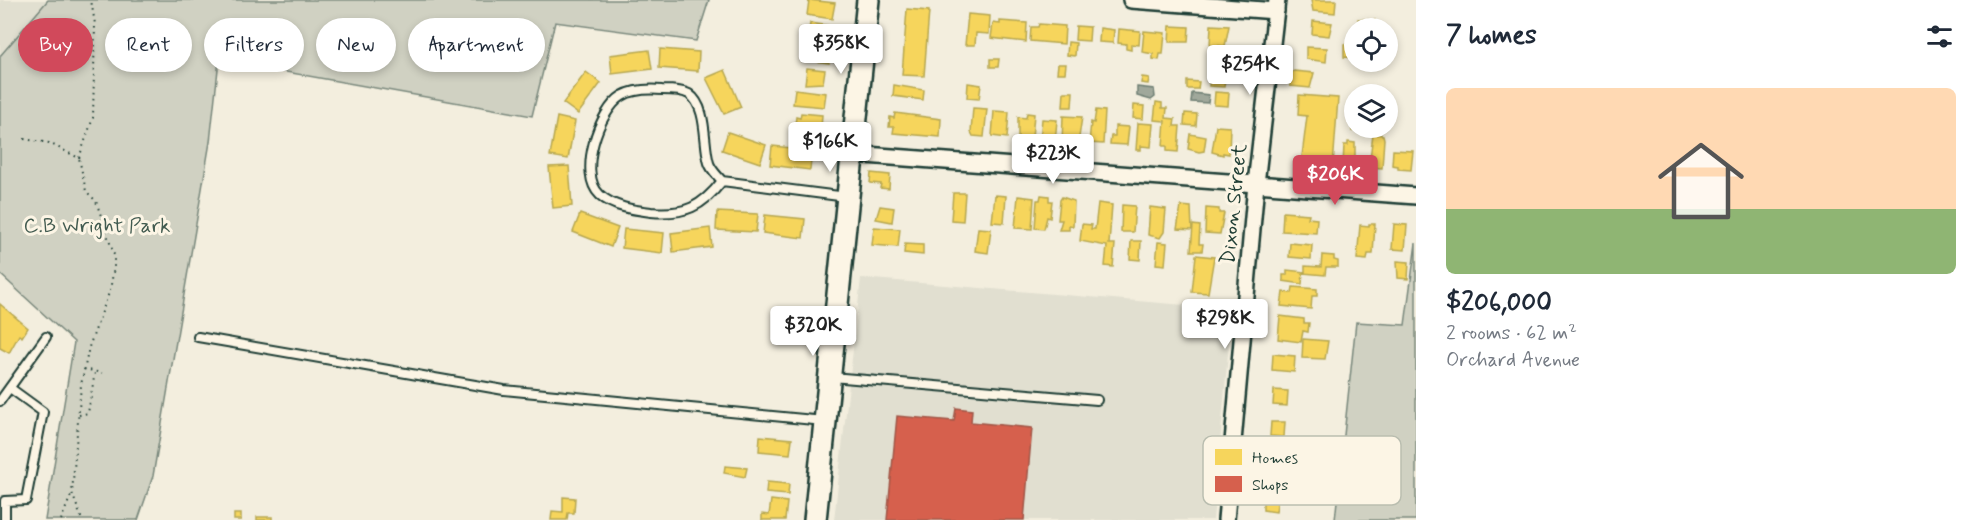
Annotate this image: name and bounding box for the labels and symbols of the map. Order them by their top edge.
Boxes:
pin: $358K [799,24,883,75]
pin: $254K [1208,45,1292,96]
pin: $166K [788,122,872,173]
pin: $223K [1011,134,1095,185]
street label: Dixon Street [1214,142,1254,265]
pin: $206K [1293,155,1377,206]
park label: C.B Wright Park [24,212,171,240]
pin: $298K [1183,299,1267,350]
pin: $320K [771,306,855,357]
legend [1203,436,1401,505]
text: Homes [1252,448,1298,469]
text: Shops [1252,475,1289,496]

